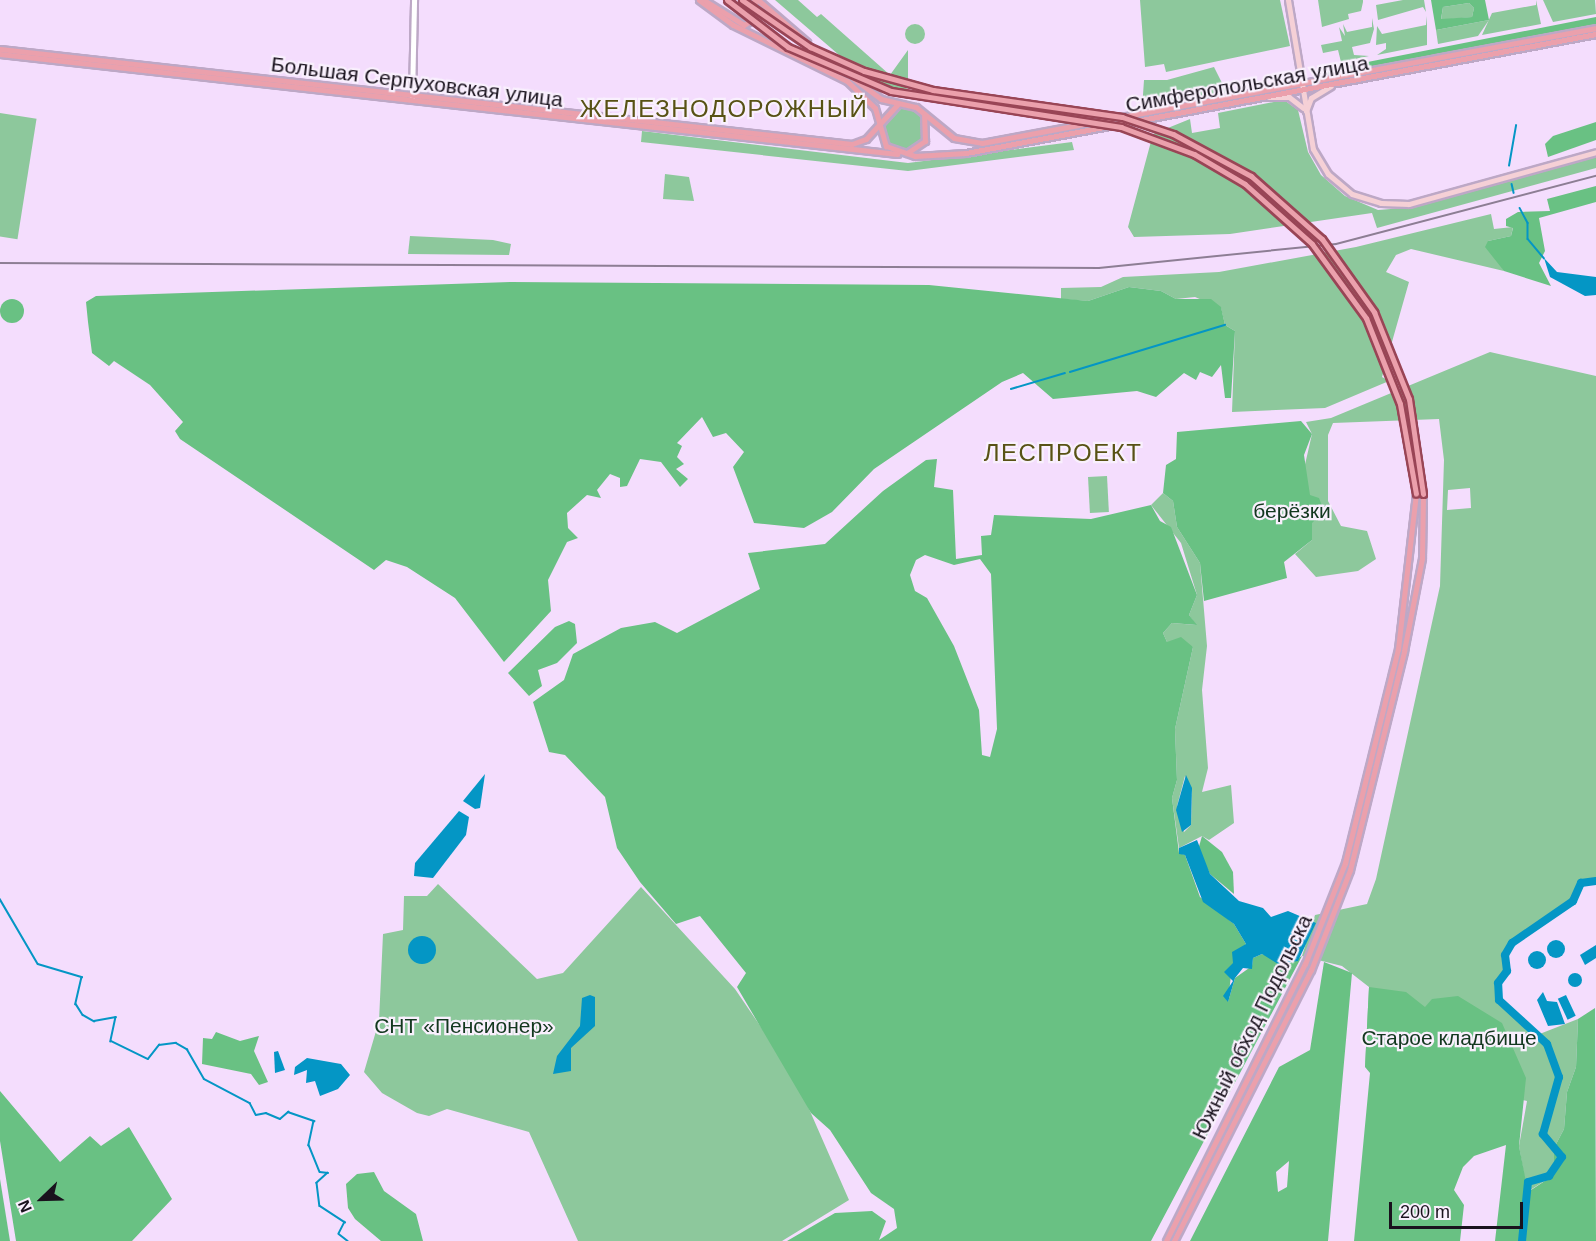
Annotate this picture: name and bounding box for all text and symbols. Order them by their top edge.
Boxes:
street label: Симферопольская улица [1124,50,1370,118]
street label: Большая Серпуховская улица [270,52,564,112]
district label: ЖЕЛЕЗНОДОРОЖНЫЙ [580,95,868,123]
district label: ЛЕСПРОЕКТ [984,439,1142,467]
park label: берёзки [1253,498,1331,524]
street label: Южный обход Подольска [1187,911,1317,1143]
park label: СНТ «Пенсионер» [374,1013,554,1039]
park label: Старое кладбище [1361,1025,1537,1051]
north arrow [12,1169,72,1229]
scale bar [1392,1190,1526,1228]
text: N [15,1198,35,1215]
text: 200 m [1400,1202,1450,1222]

